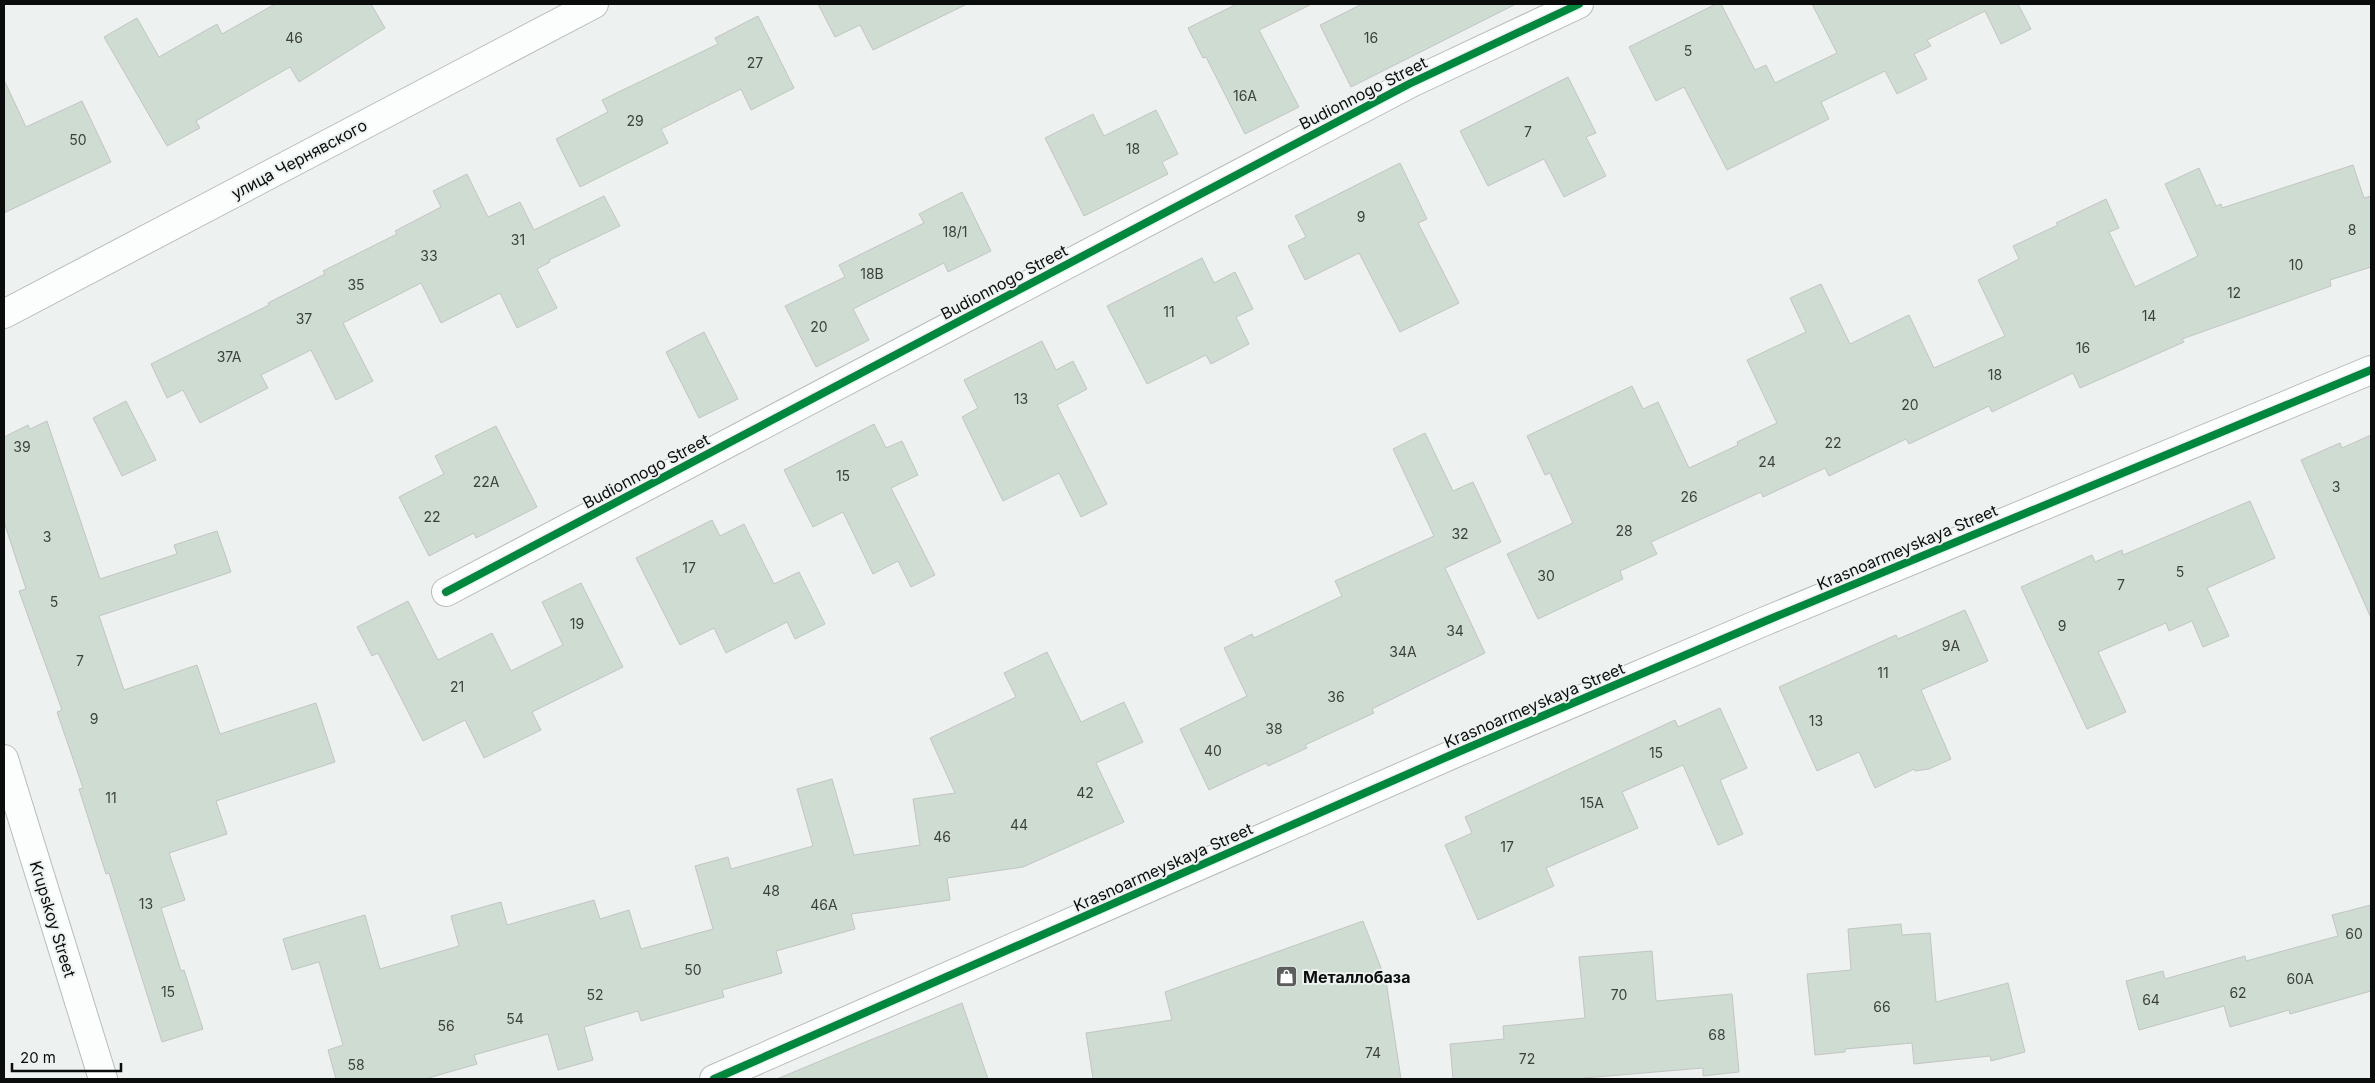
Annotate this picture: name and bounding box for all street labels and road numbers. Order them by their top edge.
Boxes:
street label: Budionnogo Street [1296,52,1430,134]
street label: улица Чернявского [228,115,370,203]
street label: Budionnogo Street [937,240,1071,324]
street label: Budionnogo Street [579,429,713,513]
street label: Krasnoarmeyskaya Street [1814,500,2000,594]
street label: Krasnoarmeyskaya Street [1441,658,1627,752]
street label: Krasnoarmeyskaya Street [1070,818,1256,916]
street label: Krupskoy Street [26,858,80,980]

